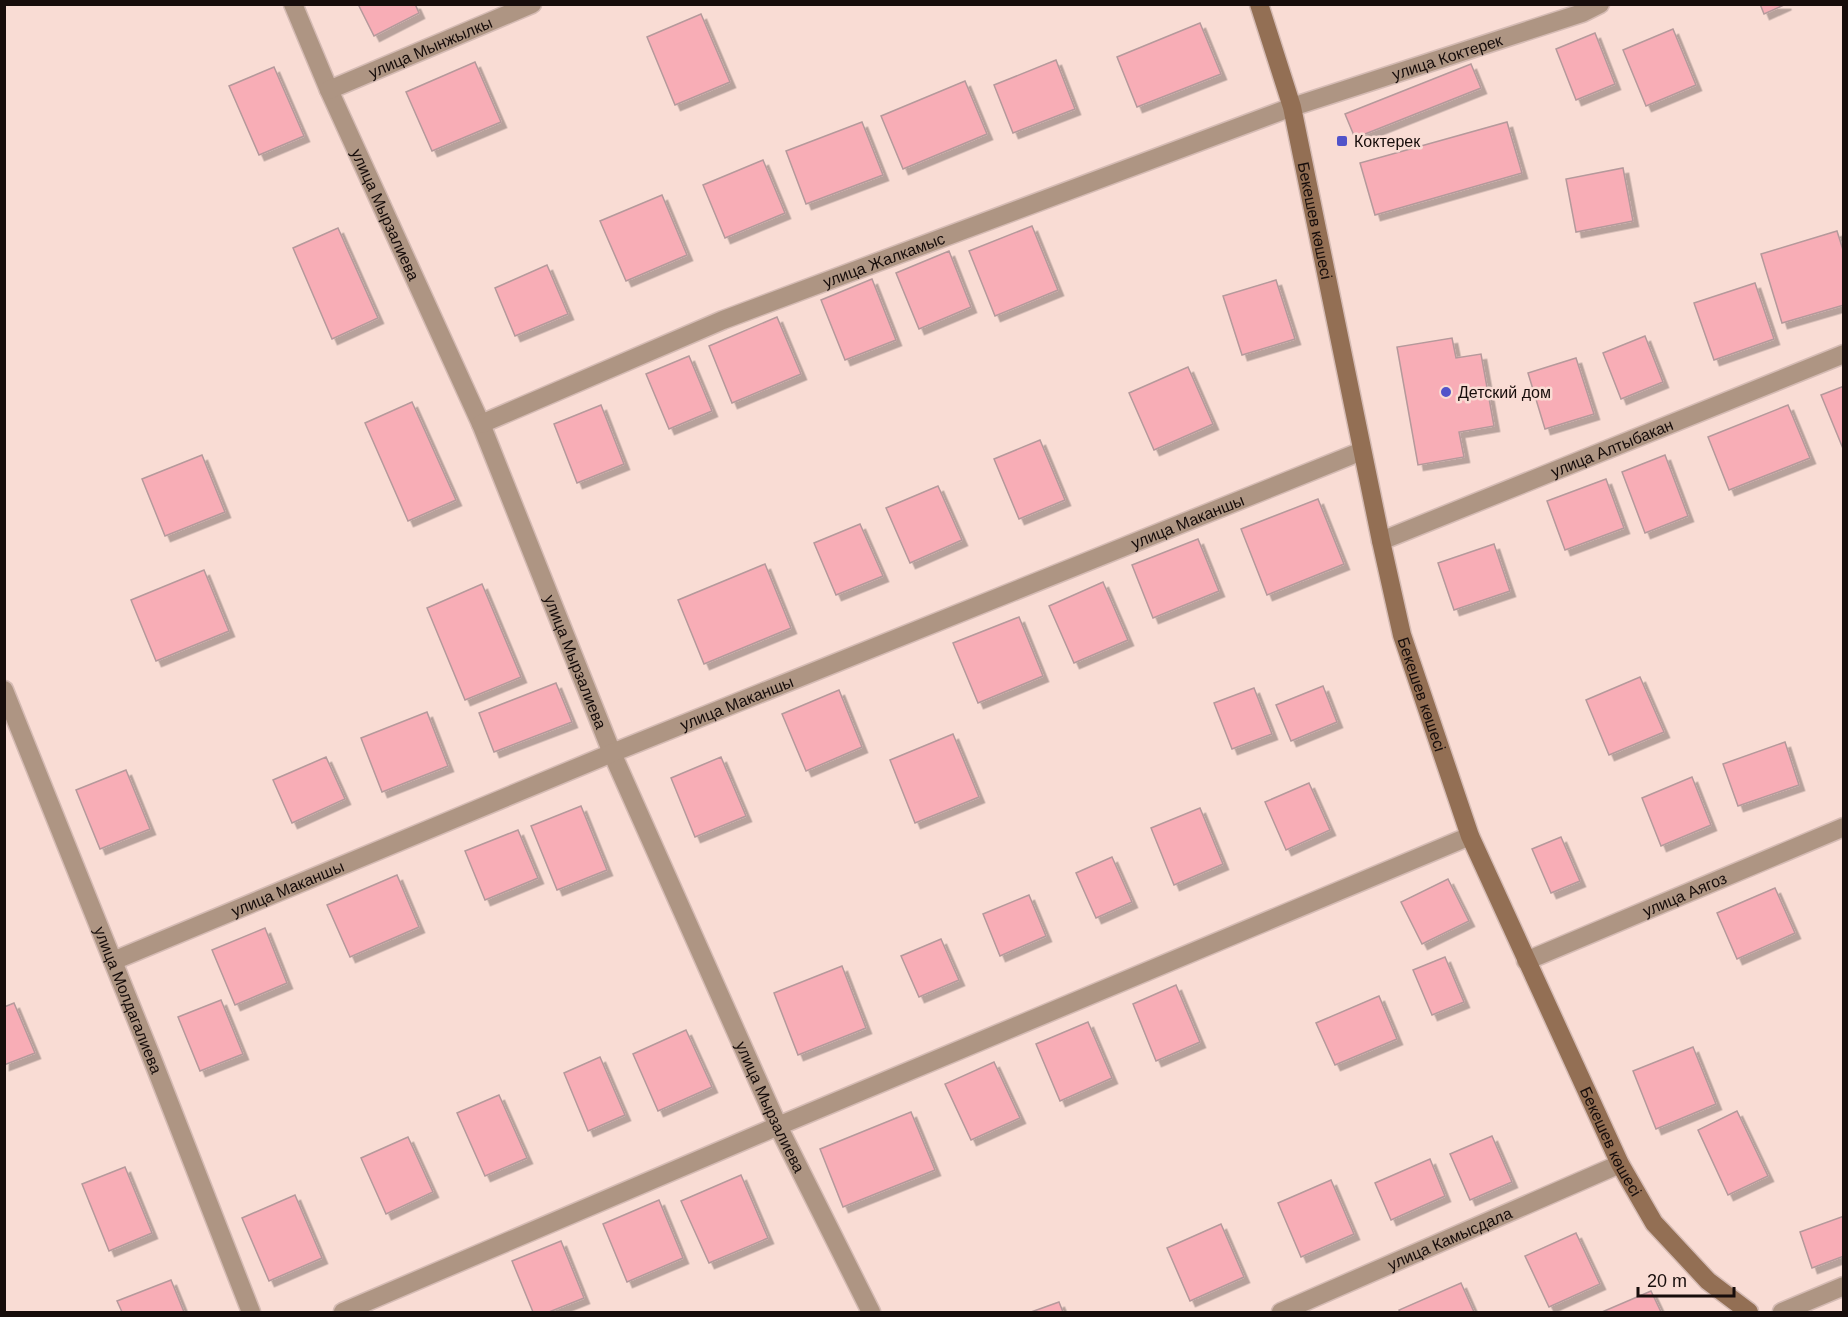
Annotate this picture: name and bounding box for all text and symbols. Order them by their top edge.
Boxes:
street label: улица Мынжылкы [366,13,494,81]
street label: улица Коктерек [1390,31,1505,83]
place label: Коктерек [1354,133,1421,150]
marker: Коктерек [1335,134,1349,148]
street label: улица Мырзалиева [348,146,423,283]
street label: Бекешев көшесі [1295,160,1336,281]
street label: улица Жалкамыс [821,229,947,290]
place label: Детский дом [1458,384,1551,401]
marker: Детский дом [1439,385,1453,399]
street label: улица Алтыбакан [1548,416,1675,480]
street label: улица Маканшы [1128,491,1246,552]
street label: улица Мырзалиева [541,592,610,731]
street label: Бекешев көшесі [1395,635,1449,753]
street label: улица Маканшы [678,672,796,733]
street label: улица Маканшы [229,857,346,919]
street label: улица Аягоз [1640,869,1729,919]
street label: улица Молдагалиева [91,924,166,1076]
street label: улица Мырзалиева [733,1039,808,1175]
street label: Бекешев көшесі [1577,1084,1645,1199]
street label: улица Камысдала [1385,1204,1514,1273]
scale bar [1638,1260,1734,1298]
text: 20 m [1647,1271,1687,1291]

